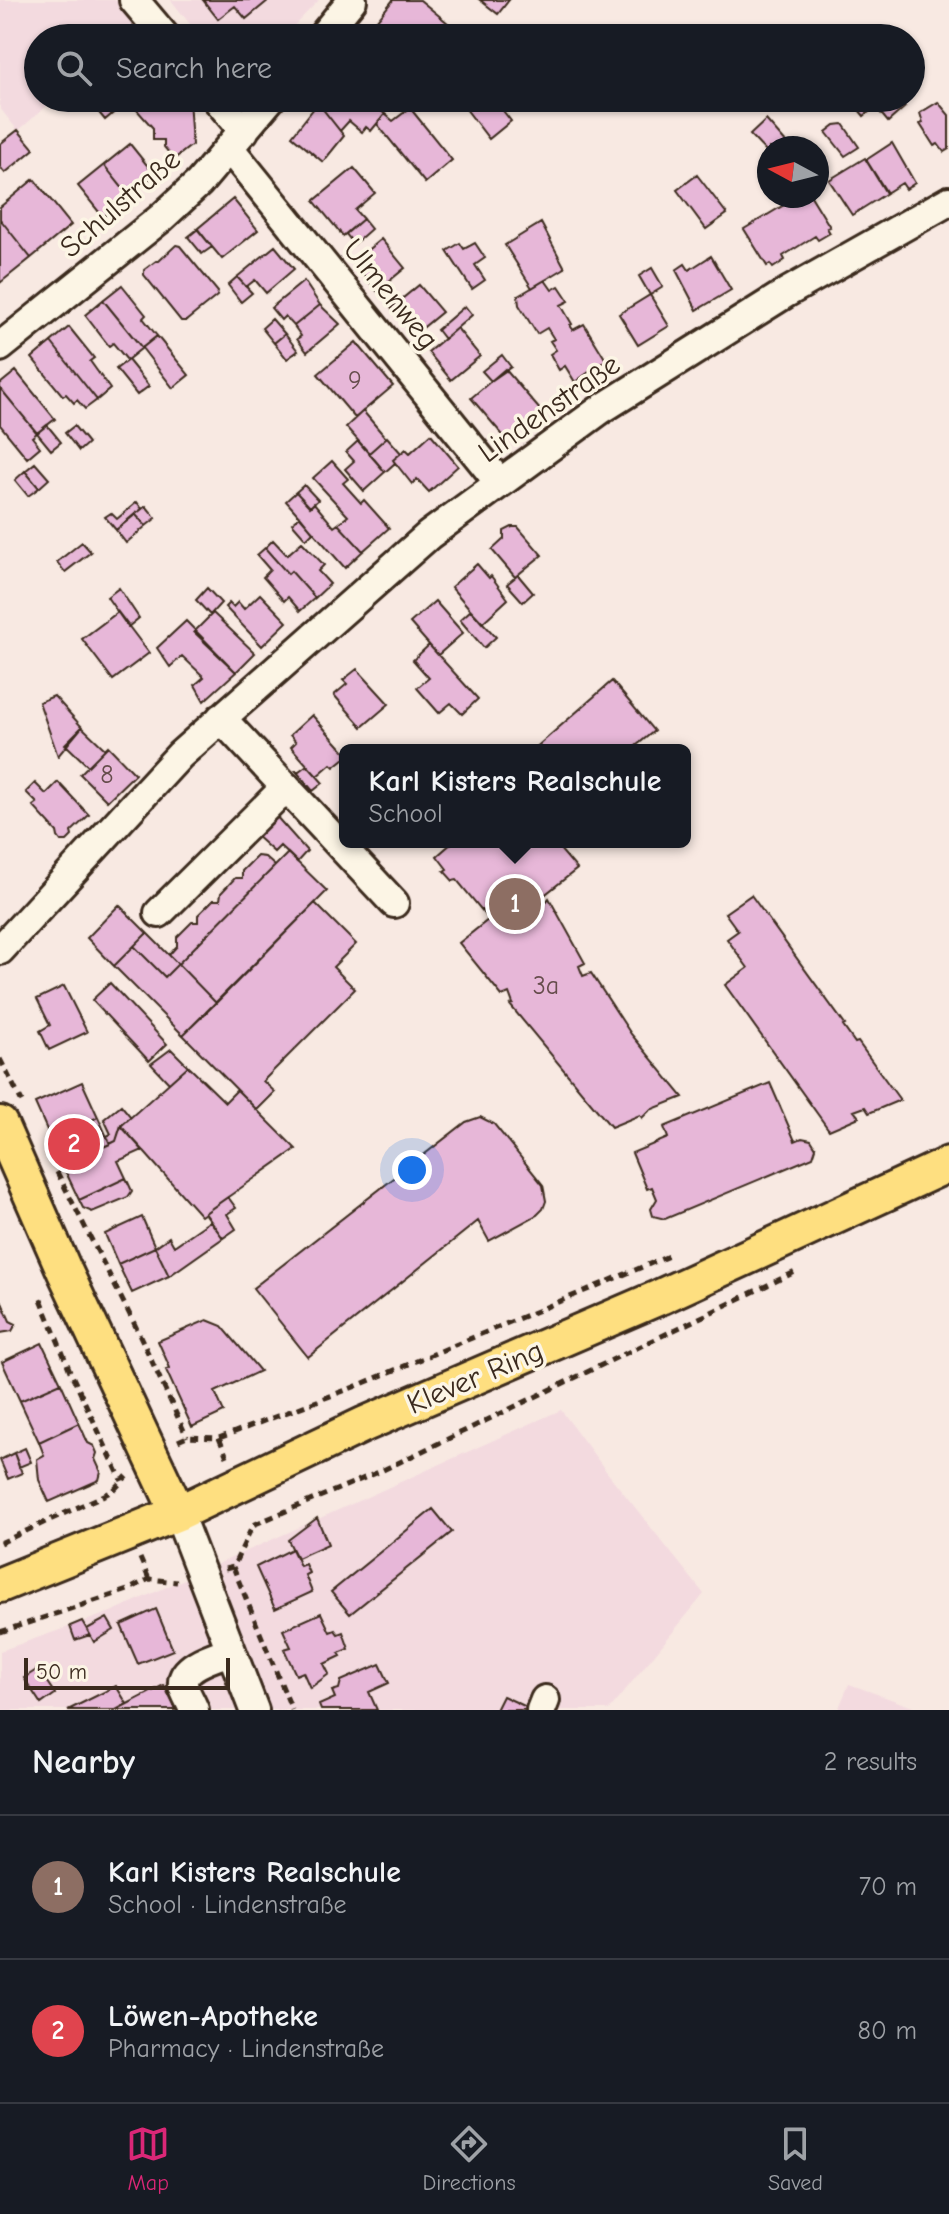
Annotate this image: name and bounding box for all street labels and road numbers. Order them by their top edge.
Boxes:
street label: Schulstraße [53,142,188,265]
street label: Ulmenweg [335,232,446,357]
street label: Lindenstraße [472,347,627,470]
street label: Klever Ring [402,1333,549,1422]

